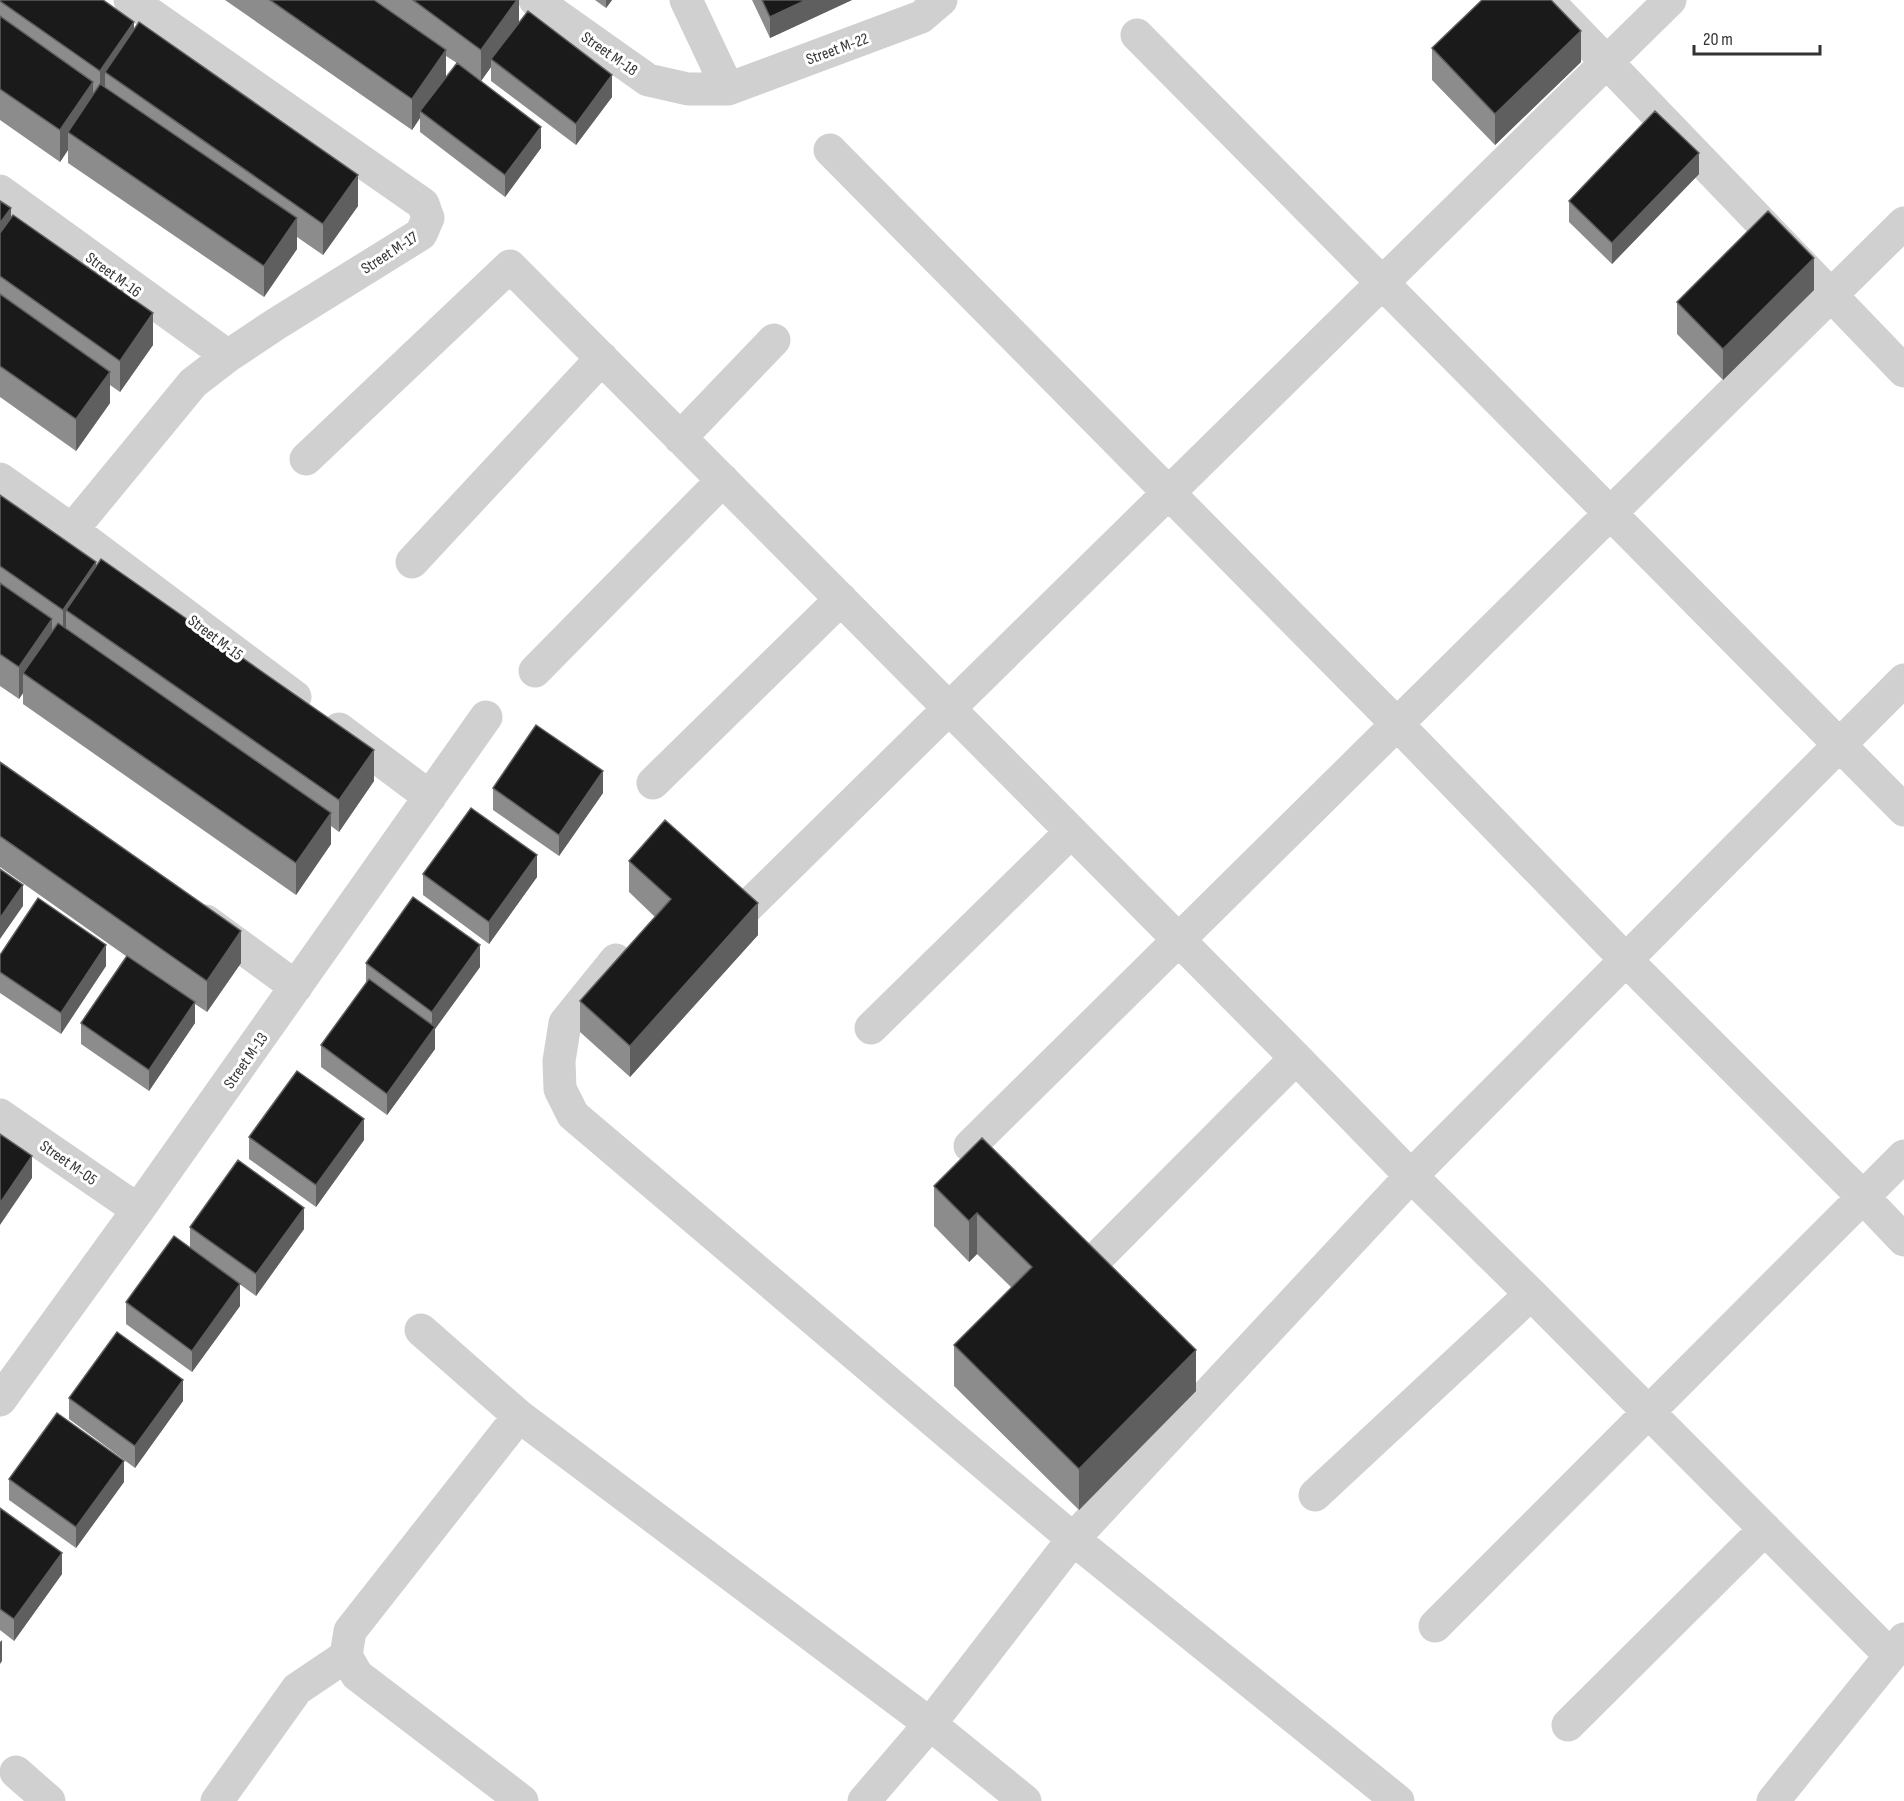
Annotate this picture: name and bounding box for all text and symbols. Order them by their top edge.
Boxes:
scale bar [1694,18,1820,56]
street label: Street M-18 [577,28,641,80]
street label: Street M-22 [804,29,871,69]
text: 20 m [1703,29,1733,50]
street label: Street M-17 [358,228,422,279]
street label: Street M-16 [82,249,145,302]
street label: Street M-15 [184,611,246,665]
street label: Street M-13 [220,1029,272,1093]
street label: Street M-05 [36,1137,100,1190]

